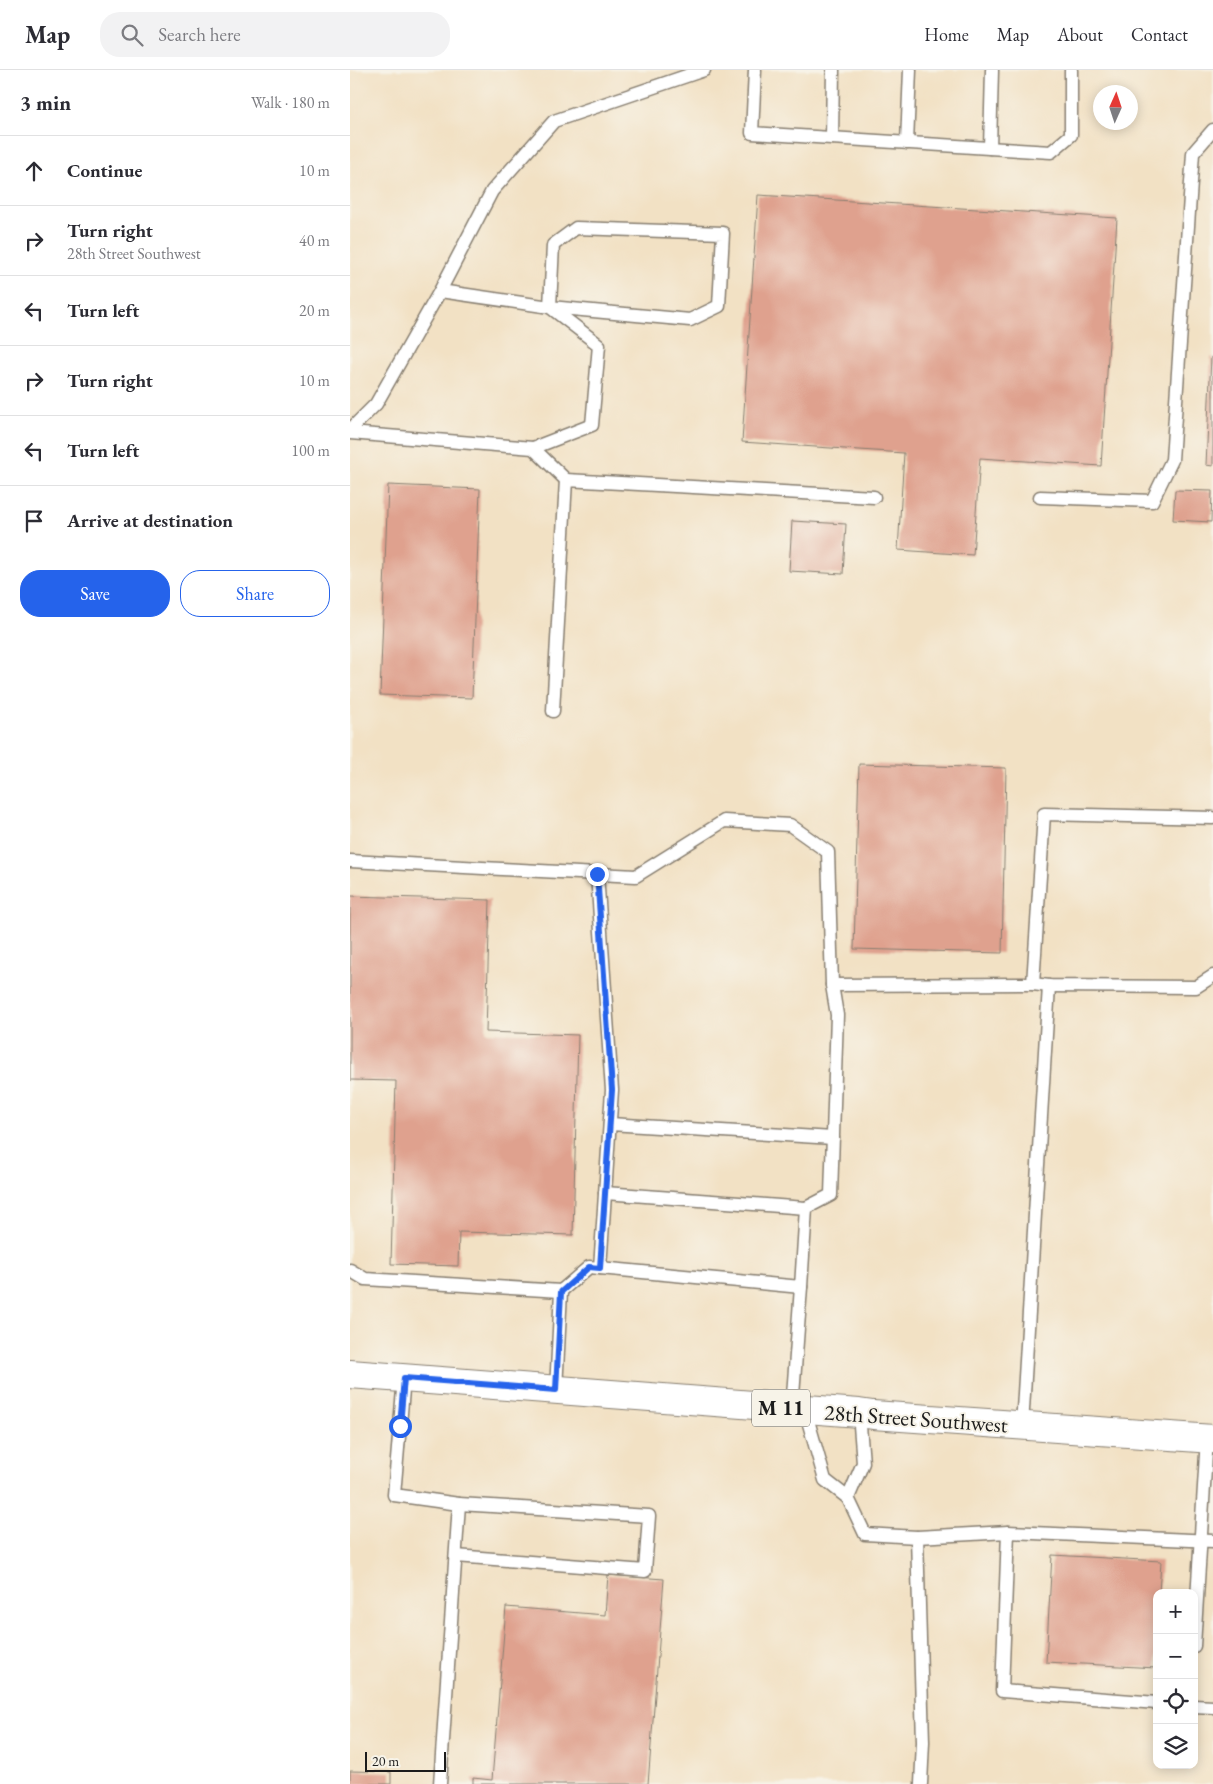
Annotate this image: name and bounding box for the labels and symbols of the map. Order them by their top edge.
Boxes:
north arrow [1093,85,1138,130]
route end [586,863,609,886]
road number: M 11 [752,1390,810,1426]
street label: 28th Street Southwest [823,1398,1009,1439]
route start [389,1415,412,1438]
scale bar [365,1749,446,1772]

